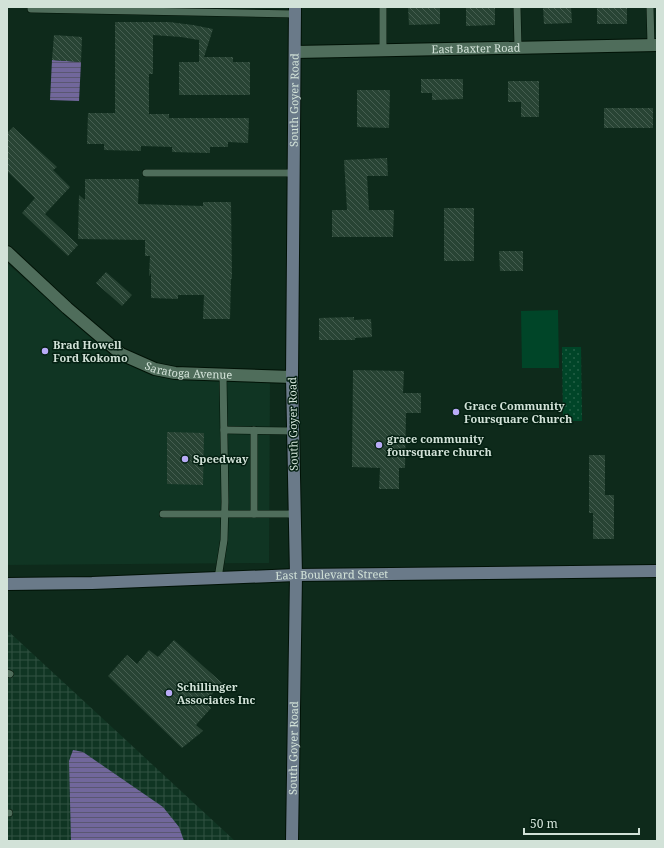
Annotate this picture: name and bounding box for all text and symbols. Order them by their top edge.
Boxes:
street label: East Baxter Road [431,40,521,56]
street label: South Goyer Road [286,53,302,147]
place label: Brad Howell Ford Kokomo [53,337,128,365]
marker: Brad Howell Ford Kokomo [40,346,50,356]
street label: Saratoga Avenue [143,358,233,382]
street label: South Goyer Road [284,377,301,471]
place label: Grace Community Foursquare Church [464,398,573,426]
marker: Grace Community Foursquare Church [451,407,461,417]
place label: grace community foursquare church [387,431,493,459]
marker: grace community foursquare church [374,440,384,450]
place label: Speedway [193,451,249,466]
marker: Speedway [180,454,190,464]
street label: East Boulevard Street [275,566,388,583]
place label: Schillinger Associates Inc [177,679,256,707]
marker: Schillinger Associates Inc [164,688,174,698]
street label: South Goyer Road [285,701,301,795]
scale bar [524,810,639,836]
text: 50 m [530,815,558,832]

